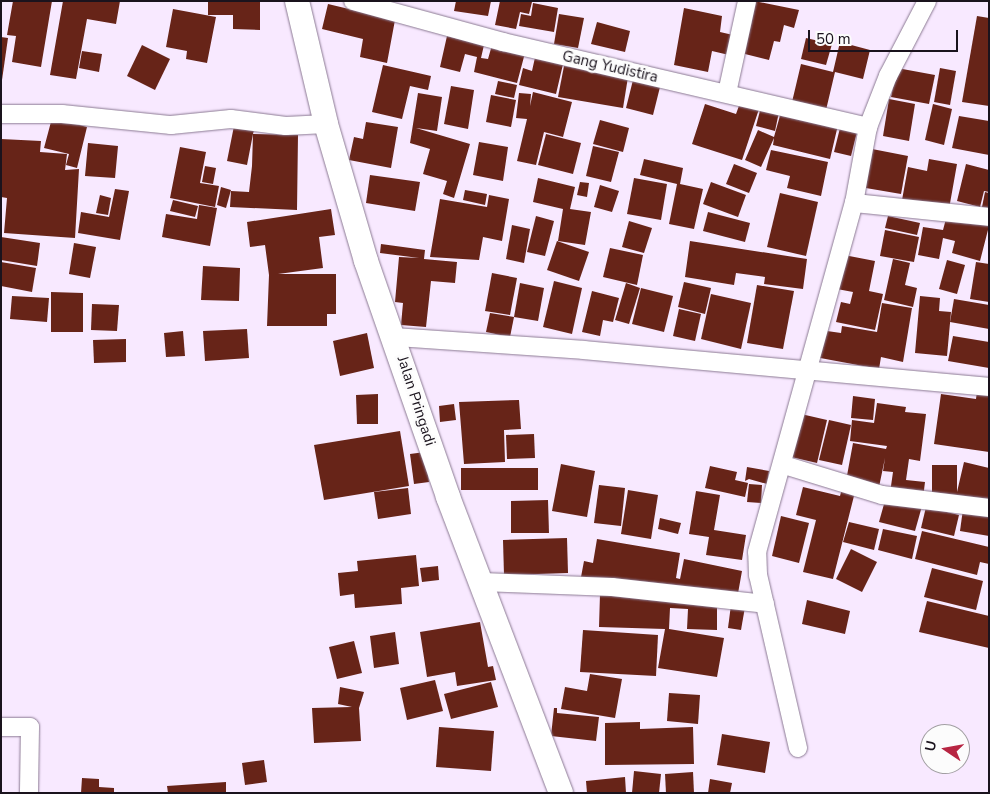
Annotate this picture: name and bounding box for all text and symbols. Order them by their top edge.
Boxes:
scale bar [810,20,960,52]
text: 50 m [816,29,851,49]
street label: Gang Yudistira [560,47,660,87]
street label: Jalan Pringadi [393,354,439,448]
north arrow [920,724,970,774]
text: U [920,739,941,753]

